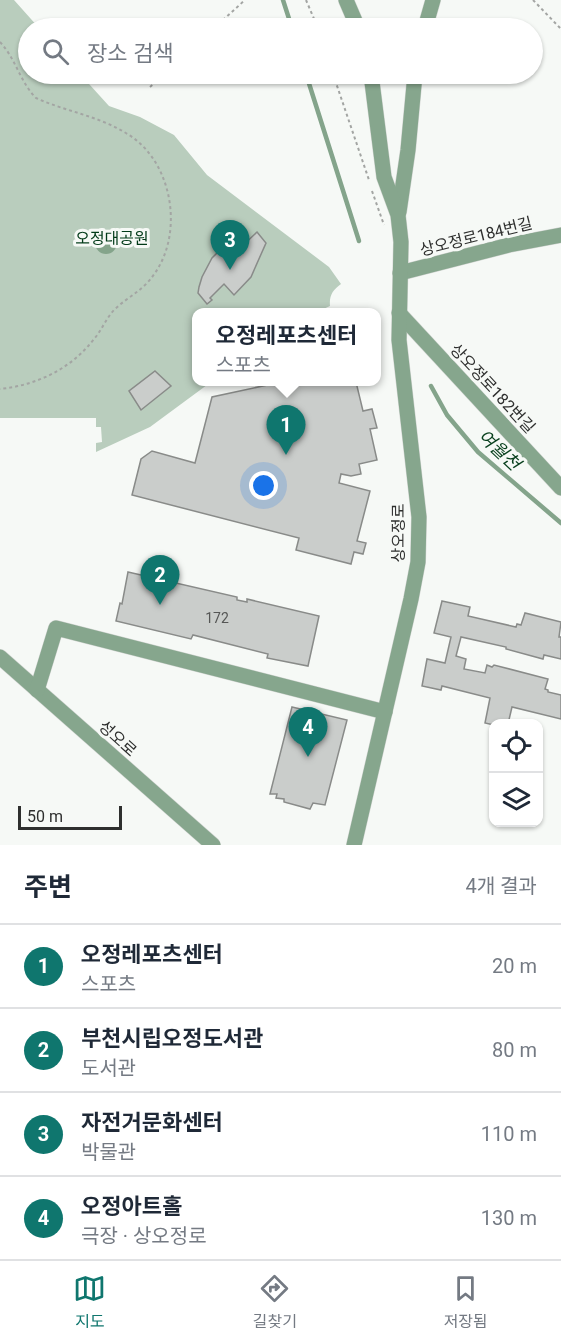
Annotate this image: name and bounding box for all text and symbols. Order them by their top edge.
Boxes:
search box [18,18,543,84]
icon: search [39,35,72,68]
text: 장소 검색 [87,41,173,66]
street label: 상오정로184번길 [418,213,534,260]
pin: 3 [210,220,250,270]
park label: 오정대공원 [75,229,149,248]
popup [192,308,381,386]
text: 오정레포츠센터 [216,323,357,348]
street label: 상오정로182번길 [446,340,539,437]
text: 스포츠 [216,353,271,377]
pin: 1 [266,406,306,455]
water label: 여월천 [474,425,526,476]
your location [249,471,278,500]
street label: 상오정로 [389,503,408,562]
pin: 2 [140,556,180,605]
house number: 172 [205,610,229,626]
pin: 4 [288,708,328,757]
street label: 성오로 [95,717,141,760]
map controls [489,719,543,827]
button: locate [489,719,543,773]
button: layers [489,773,543,827]
scale bar [18,803,122,830]
text: 50 m [27,807,63,826]
text: 주변 [24,872,72,902]
text: 4개 결과 [466,874,537,898]
text: 오정레포츠센터 [81,942,223,967]
text: 1 [38,954,49,978]
text: 20 m [492,954,537,978]
text: 스포츠 [81,972,136,996]
text: 부천시립오정도서관 [81,1026,263,1051]
text: 2 [38,1038,49,1062]
text: 80 m [492,1038,537,1062]
text: 도서관 [81,1056,136,1080]
text: 자전거문화센터 [81,1110,223,1135]
text: 3 [38,1122,49,1146]
text: 110 m [481,1122,537,1146]
text: 박물관 [81,1140,136,1164]
text: 오정아트홀 [81,1194,182,1219]
text: 4 [38,1206,49,1230]
text: 130 m [481,1206,537,1230]
text: 극장 · 상오정로 [81,1224,207,1248]
tab: 지도 [73,1272,106,1332]
tab: 길찾기 [253,1272,297,1332]
tab: 저장됨 [444,1272,488,1332]

